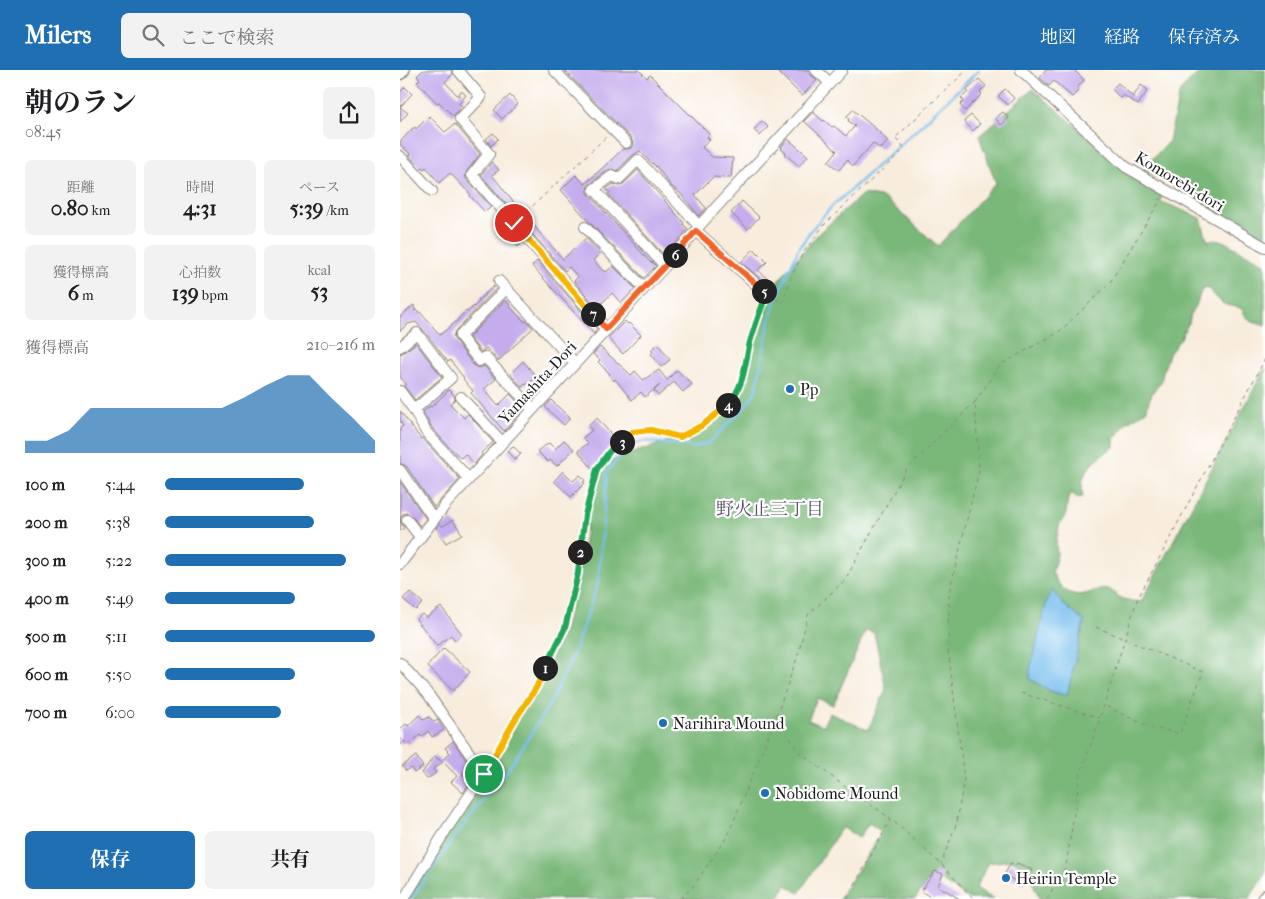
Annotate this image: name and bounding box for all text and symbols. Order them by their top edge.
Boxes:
search box [121,13,471,58]
text: Milers [25,21,91,49]
icon: search [139,21,167,49]
text: ここで検索 [179,27,274,49]
text: 地図 [1040,27,1076,48]
text: 経路 [1104,27,1140,48]
text: 保存済み [1168,27,1240,48]
text: 朝のラン [25,86,137,119]
button: share [323,87,375,139]
text: 08:45 [25,122,62,141]
street label: Komorebi-dori [1132,147,1228,216]
text: 距離 [67,179,95,196]
text: 時間 [186,179,214,196]
text: ペース [299,179,340,196]
text: 0.80 [51,196,89,220]
text: 4:31 [183,196,217,220]
text: 5:39 [290,196,324,220]
text: km [89,202,110,219]
text: /km [324,202,349,219]
pin [493,202,535,244]
icon: check [500,209,528,237]
pin: 6 [662,242,688,268]
text: 6 [672,247,679,264]
text: kcal [308,262,331,279]
text: 獲得標高 [53,264,109,281]
text: 心拍数 [179,264,221,281]
pin: 5 [752,278,776,304]
text: 53 [310,279,328,303]
text: 6 [68,281,79,305]
text: 139 [172,281,199,305]
text: 5 [761,283,768,300]
text: m [79,287,94,304]
text: bpm [199,287,228,304]
pin: 7 [580,302,606,326]
text: 7 [590,306,597,323]
text: 210–216 m [306,335,375,354]
street label: Yamashita-Dori [494,337,581,428]
text: 獲得標高 [25,338,89,357]
place label: Pp [800,380,819,399]
marker: Pp [784,383,796,395]
pin: 4 [716,392,740,418]
text: 4 [724,397,733,414]
pin: 3 [610,430,634,454]
text: 3 [620,434,625,451]
text: 100 m [25,475,65,494]
text: 5:44 [105,475,135,494]
district label: 野火止三丁目 [716,499,824,520]
text: 200 m [25,513,68,532]
text: 5:38 [105,513,130,532]
pin: 2 [568,540,592,564]
text: 2 [577,544,584,561]
text: 300 m [25,551,66,570]
text: 5:22 [105,551,132,570]
text: 400 m [25,589,69,608]
text: 5:49 [105,589,134,608]
text: 500 m [25,627,66,646]
text: 5:11 [105,627,127,646]
pin: 1 [532,656,558,680]
text: 1 [543,660,548,677]
text: 600 m [25,665,68,684]
text: 5:50 [105,665,131,684]
text: 700 m [25,703,67,722]
text: 6:00 [105,703,135,722]
place label: Narihira Mound [673,714,785,733]
marker: Narihira Mound [657,717,669,729]
pin [463,753,505,795]
icon: arrive [470,760,498,788]
place label: Nobidome Mound [775,784,899,803]
marker: Nobidome Mound [759,787,771,799]
button: 保存 [25,831,195,889]
button: 共有 [205,831,375,889]
place label: Heirin Temple [1016,869,1117,888]
marker: Heirin Temple [1000,872,1012,884]

